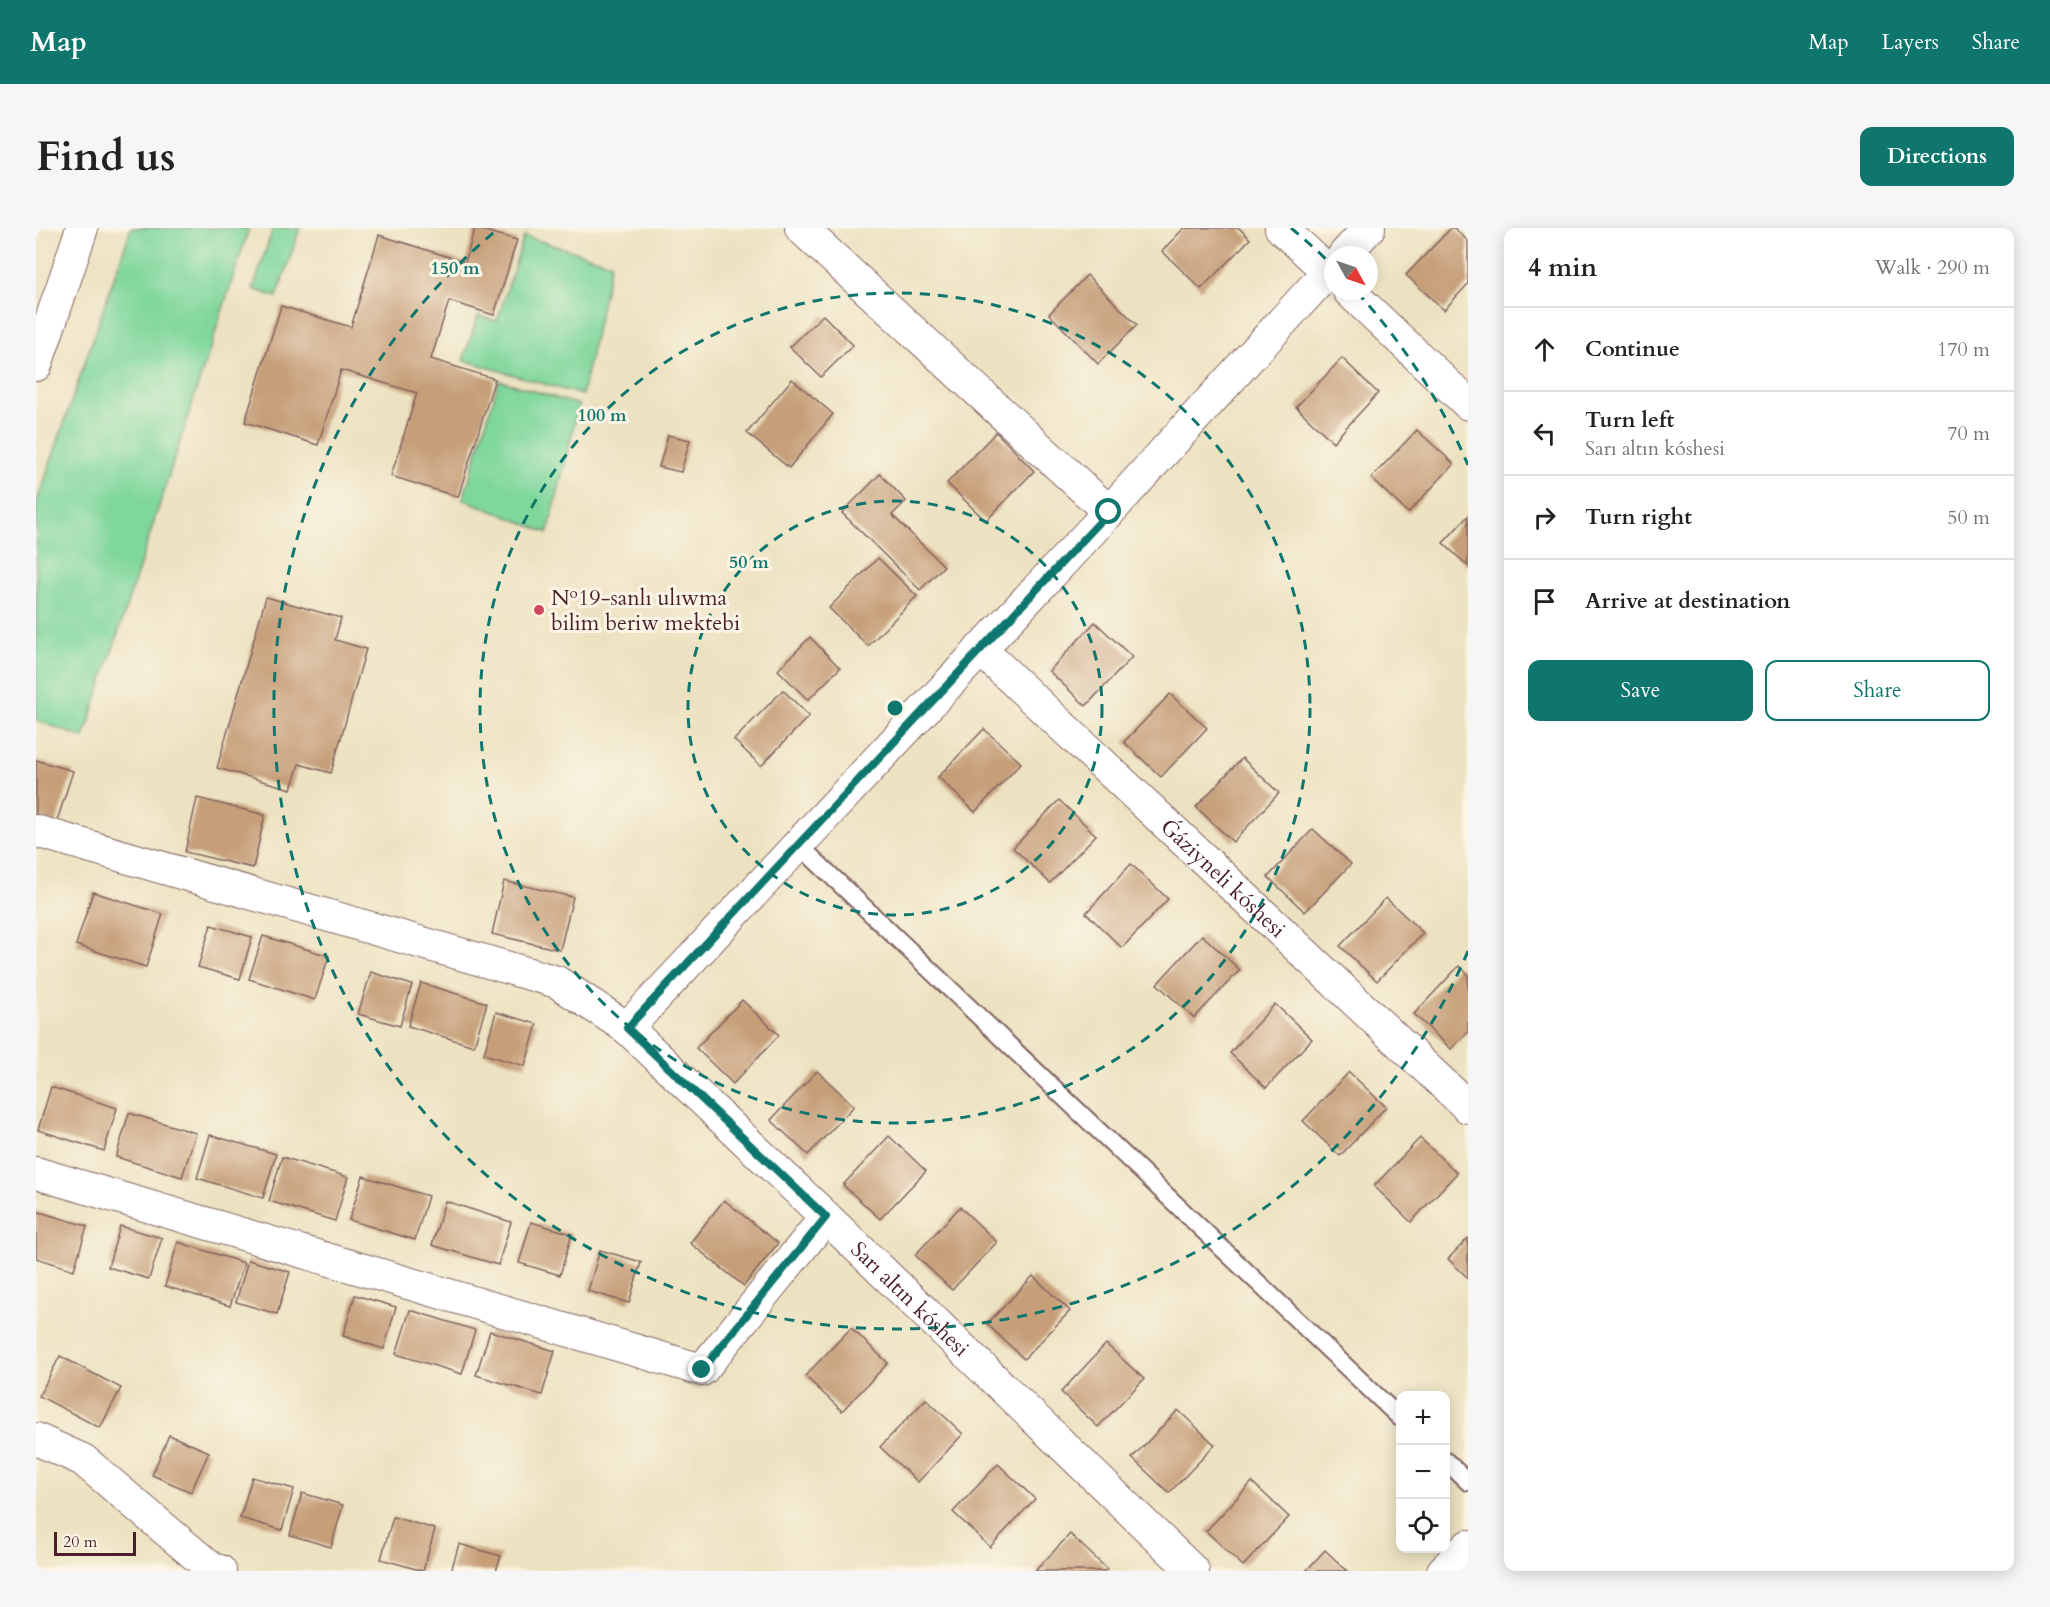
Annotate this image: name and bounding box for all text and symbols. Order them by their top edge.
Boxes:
text: Map [30,23,87,61]
text: Map [1809,28,1849,57]
text: Layers [1882,28,1939,57]
text: Share [1972,28,2020,57]
button: Directions [1860,127,2014,186]
text: Find us [36,128,176,185]
north arrow [1324,246,1378,300]
text: 4 min [1528,250,1597,285]
text: Walk · 290 m [1875,254,1990,281]
text: 150 m [430,256,480,281]
icon: ahead [1528,333,1561,366]
text: Continue [1585,334,1680,364]
text: 170 m [1937,336,1990,363]
text: 100 m [577,403,627,428]
text: Turn left [1585,405,1674,435]
icon: left [1528,417,1561,450]
text: 70 m [1947,420,1990,447]
text: Sarı altın kóshesi [1585,435,1725,462]
route start [1095,498,1121,524]
icon: right [1528,501,1561,534]
text: Turn right [1585,502,1692,532]
text: 50 m [1947,504,1990,531]
text: 50 m [729,550,769,575]
place label: №19-sanlı ulıwma bilim beriw mektebi [551,583,740,638]
icon: arrive [1528,585,1561,618]
text: Arrive at destination [1585,586,1790,616]
marker: №19-sanlı ulıwma bilim beriw mektebi [532,603,546,617]
button: Save [1528,660,1753,721]
button: Share [1765,660,1990,721]
centre of rings [885,698,905,718]
street label: Ǵáziyneli kóshesi [1154,812,1292,944]
street label: Sarı altın kóshesi [844,1235,976,1363]
route end [688,1356,714,1382]
map controls [1396,1391,1450,1553]
button: + [1396,1391,1450,1445]
button: − [1396,1445,1450,1499]
button: locate [1396,1499,1450,1553]
scale bar [54,1529,136,1556]
text: 20 m [63,1531,97,1553]

